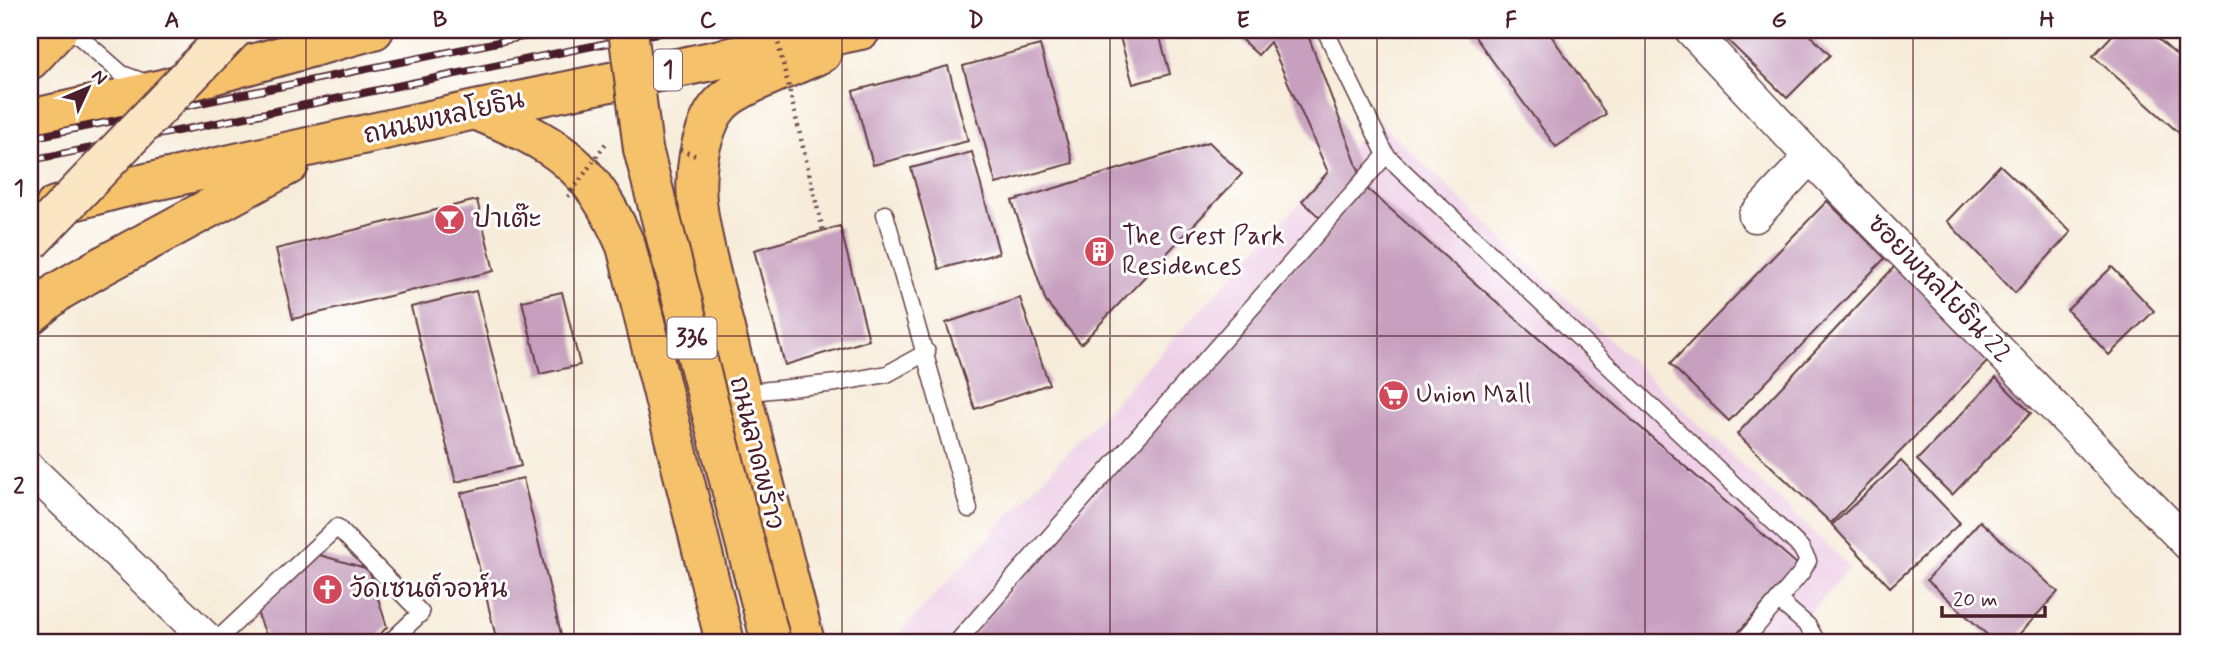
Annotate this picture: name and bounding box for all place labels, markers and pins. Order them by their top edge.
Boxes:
bar icon: ปาเต๊ะ [433,203,467,237]
place label: ปาเต๊ะ [473,203,542,237]
place label: The Crest Park Residences [1122,220,1285,284]
building icon: The Crest Park Residences [1082,235,1116,269]
supermarket icon: Union Mall [1376,378,1410,412]
place label: Union Mall [1416,378,1531,412]
place label: วัดเซนต์จอห์น [350,572,508,607]
church icon: วัดเซนต์จอห์น [310,573,344,607]

